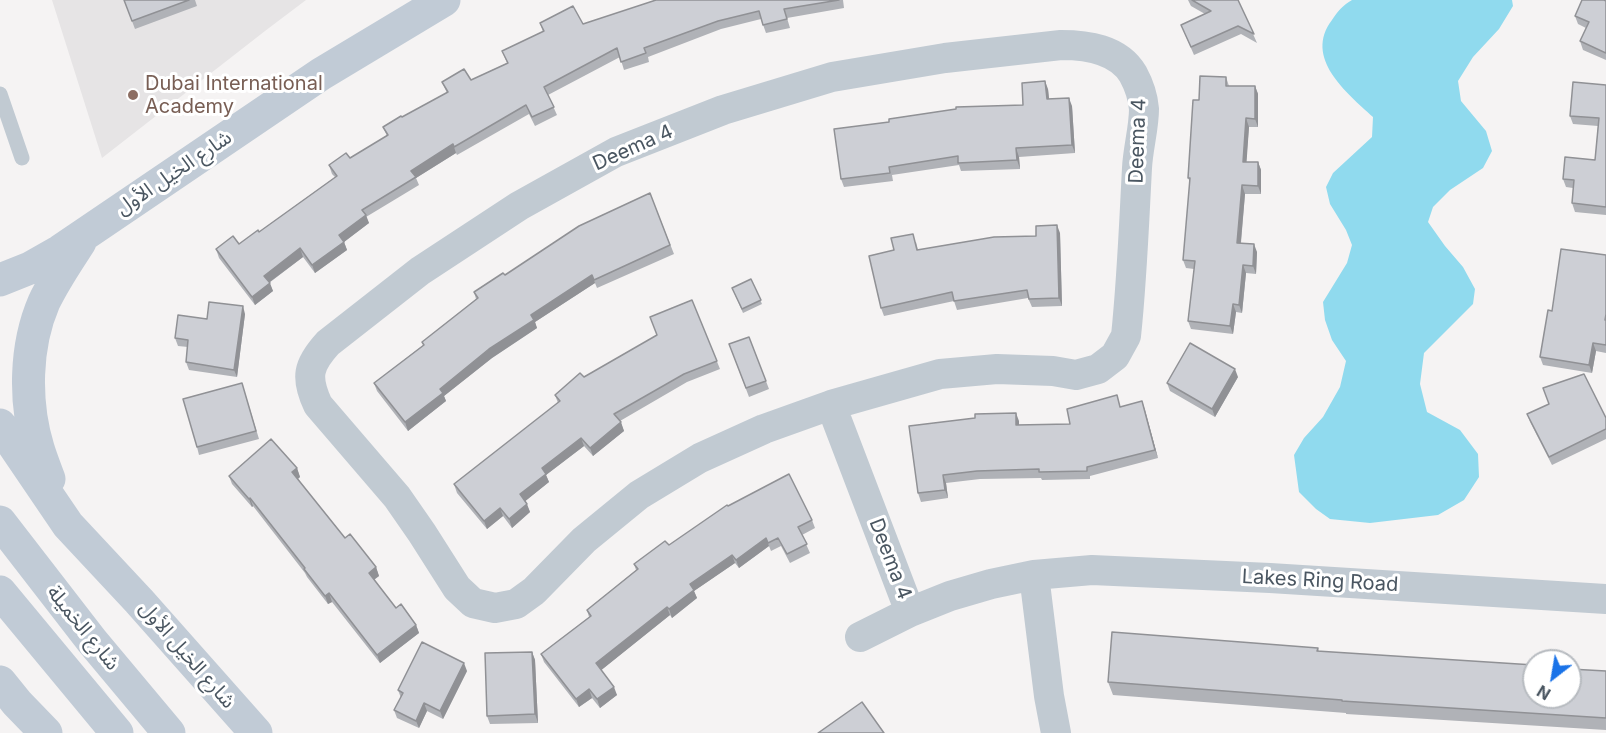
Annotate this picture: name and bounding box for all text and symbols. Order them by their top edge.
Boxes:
place label: Dubai International Academy [145,72,323,119]
marker: Dubai International Academy [126,88,140,102]
street label: Deema 4 [1125,98,1151,184]
street label: Deema 4 [589,120,677,176]
street label: شارع الخيل الأول [112,126,236,220]
street label: Deema 4 [864,515,916,603]
street label: Lakes Ring Road [1241,565,1399,597]
street label: شارع الخميلة [42,581,124,675]
street label: شارع الخيل الأول [134,596,240,714]
north arrow [1522,649,1582,709]
text: N [1533,681,1554,704]

